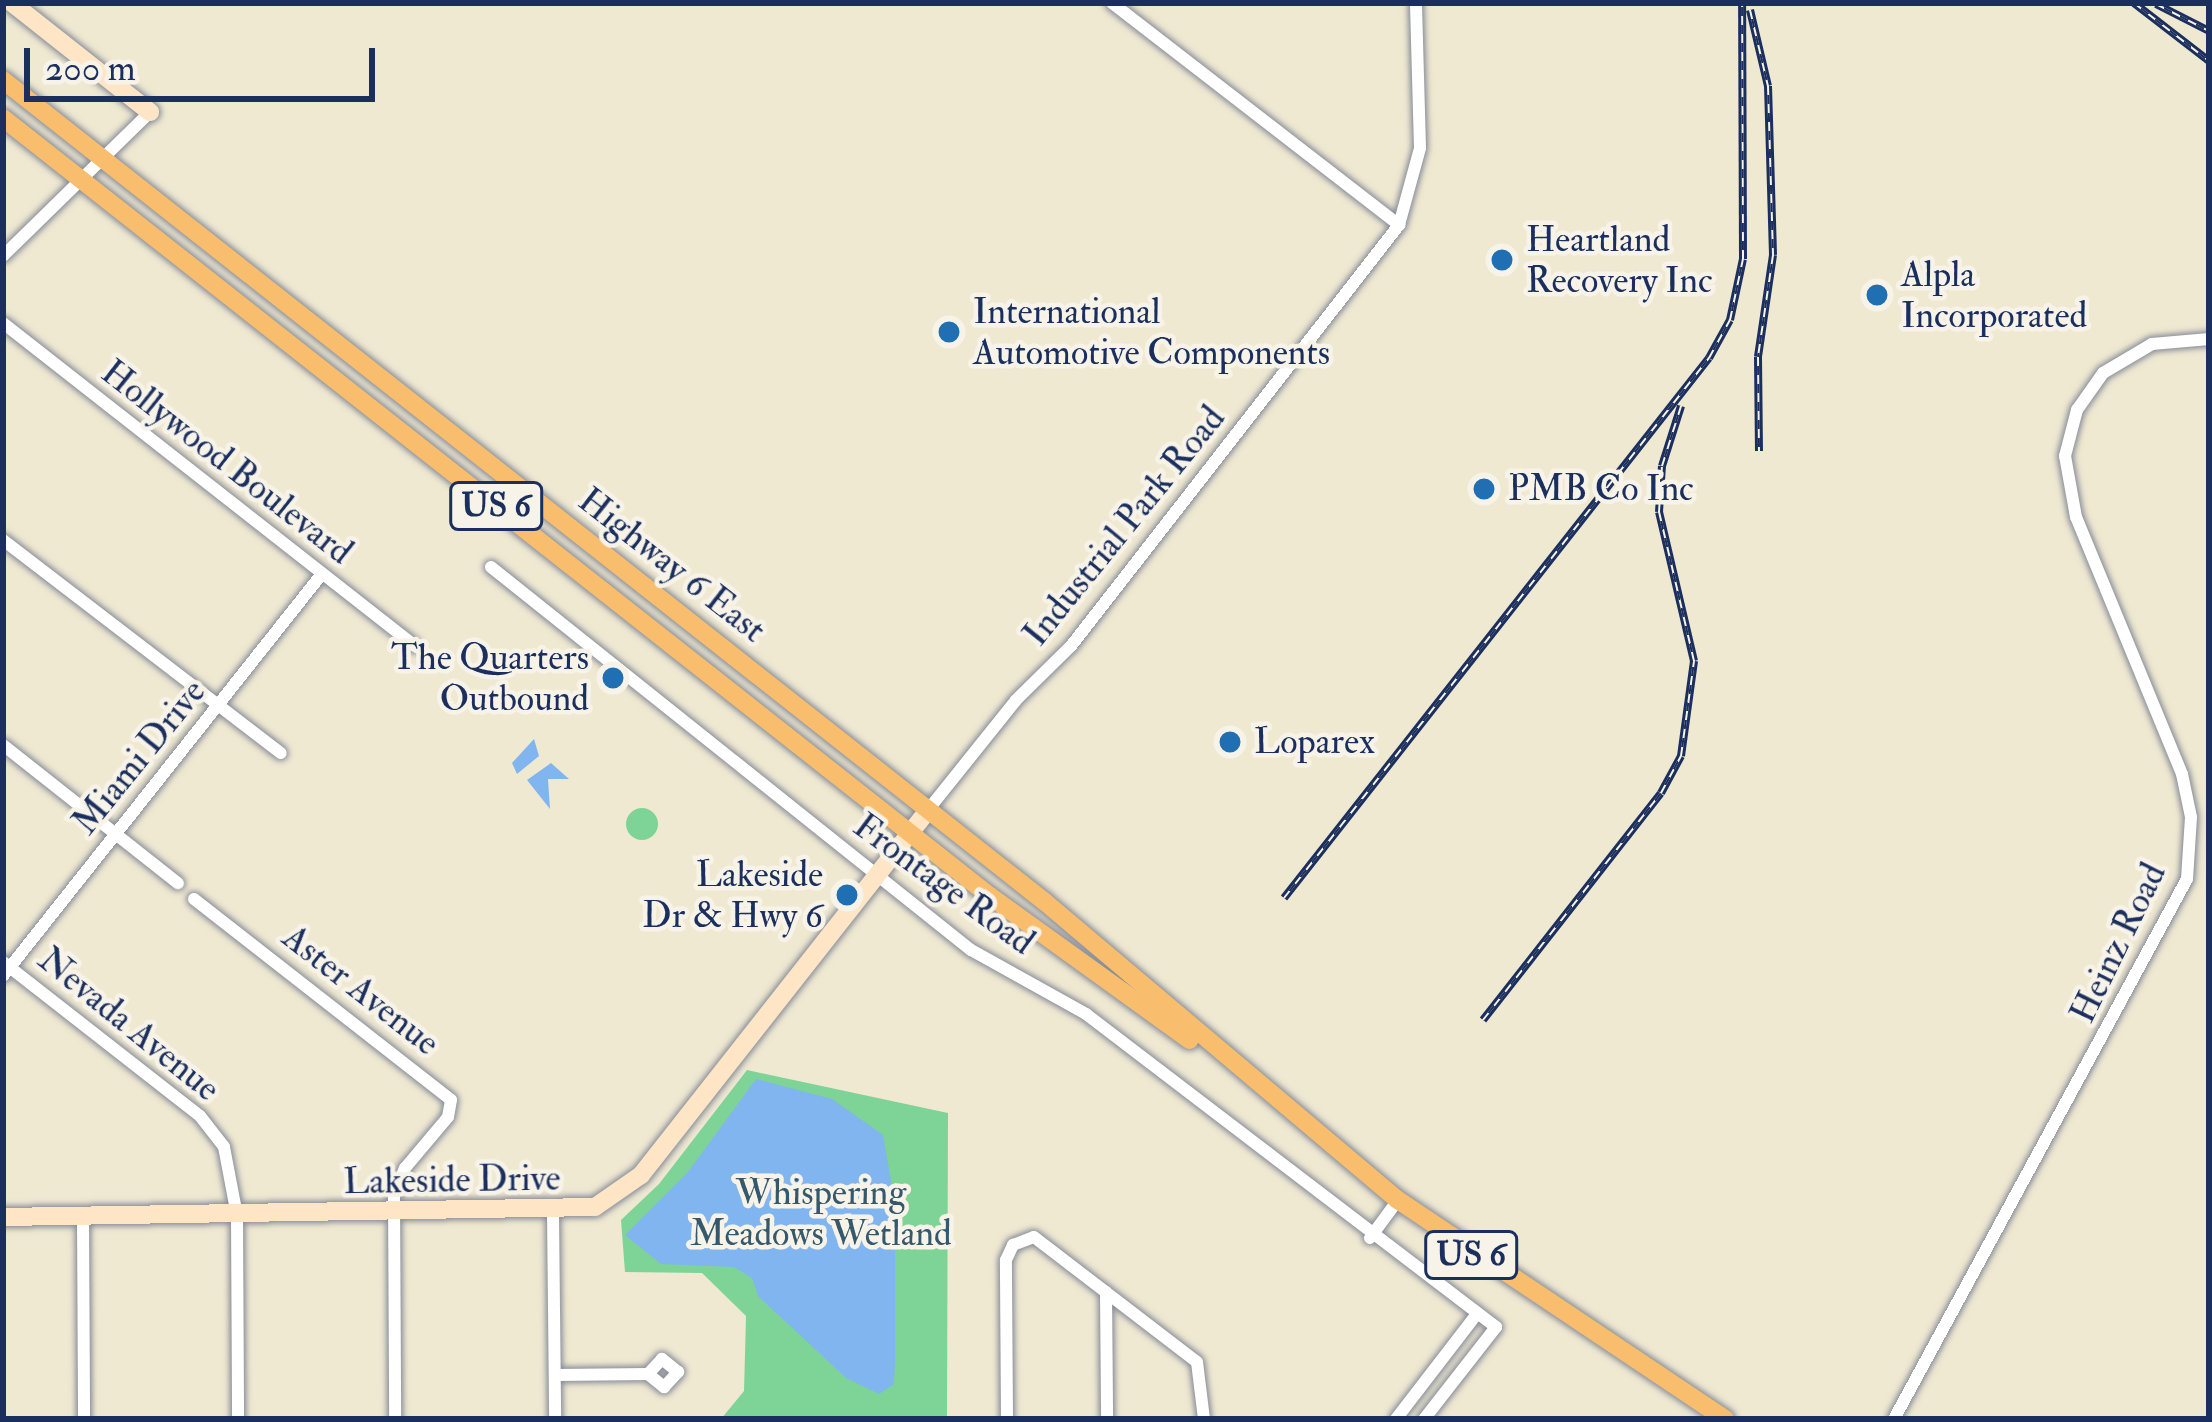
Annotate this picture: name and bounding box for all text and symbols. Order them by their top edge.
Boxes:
scale bar [30,24,381,98]
text: 200 m [45,46,136,91]
place label: Heartland Recovery Inc [1526,217,1713,302]
marker: Heartland Recovery Inc [1489,247,1515,273]
place label: Alpla Incorporated [1901,252,2087,337]
marker: Alpla Incorporated [1864,282,1890,308]
place label: International Automotive Components [973,289,1330,374]
marker: International Automotive Components [936,319,962,345]
street label: Hollywood Boulevard [93,350,361,574]
street label: Industrial Park Road [1014,397,1234,655]
place label: PMB Co Inc [1508,467,1694,511]
marker: PMB Co Inc [1471,476,1497,502]
road number: US 6 [448,479,544,533]
street label: Highway 6 East [570,479,774,651]
place label: The Quarters Outbound [391,635,589,720]
marker: The Quarters Outbound [600,665,626,691]
street label: Miami Drive [63,671,215,843]
place label: Loparex [1254,720,1375,764]
marker: Loparex [1217,729,1243,755]
street label: Frontage Road [845,804,1043,964]
place label: Lakeside Dr & Hwy 6 [642,852,823,937]
street label: Heinz Road [2061,856,2175,1030]
marker: Lakeside Dr & Hwy 6 [834,882,860,908]
street label: Aster Avenue [274,915,448,1065]
street label: Nevada Avenue [30,938,228,1110]
street label: Lakeside Drive [343,1157,561,1203]
park label: Whispering Meadows Wetland [690,1170,952,1255]
road number: US 6 [1423,1228,1519,1282]

